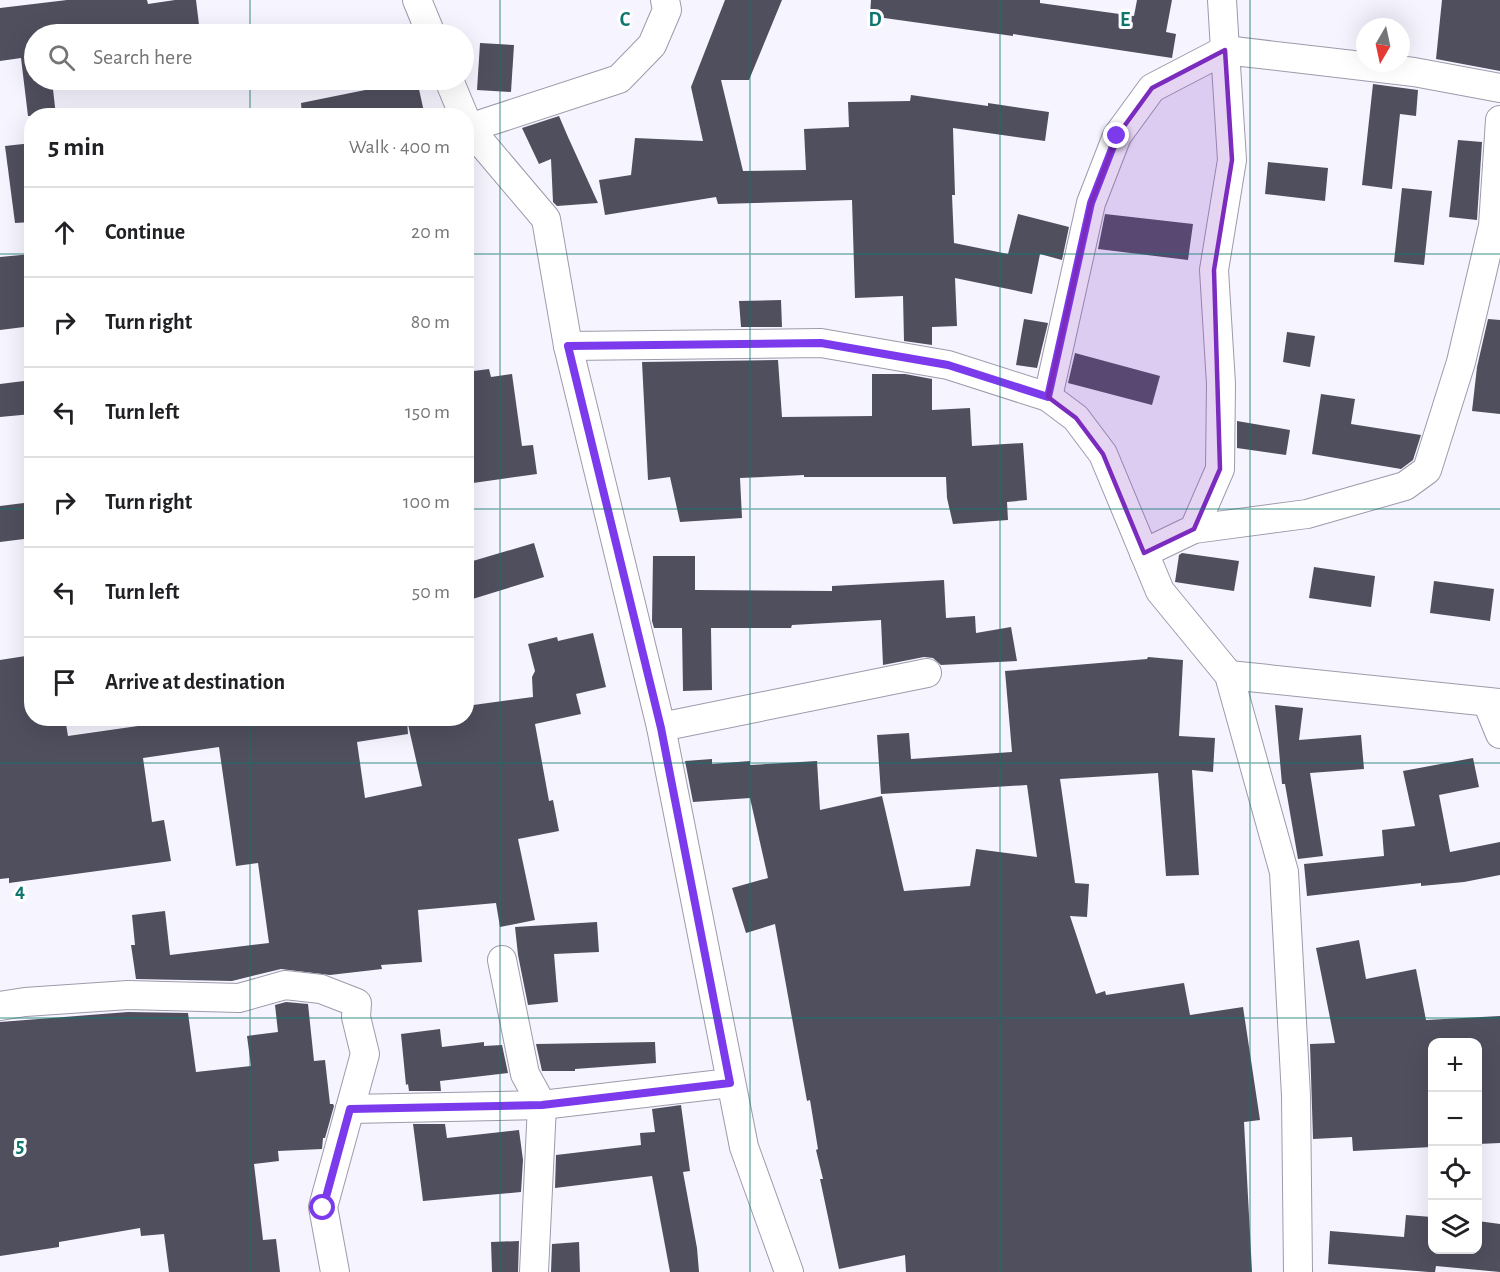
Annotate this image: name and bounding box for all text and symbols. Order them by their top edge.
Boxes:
text: C [620,10,631,30]
text: D [868,10,882,30]
text: E [1120,10,1130,30]
north arrow [1356,18,1410,72]
search box [24,24,474,90]
icon: search [45,41,78,74]
text: Search here [93,46,192,68]
route end [1103,122,1129,148]
text: 5 min [48,134,105,160]
text: Walk · 400 m [349,137,450,157]
icon: ahead [48,216,81,249]
text: Continue [105,221,185,243]
text: 20 m [411,222,450,242]
icon: right [48,306,81,339]
text: Turn right [105,311,192,333]
text: 80 m [411,312,450,332]
icon: left [48,396,81,429]
text: Turn left [105,401,179,423]
text: 150 m [405,402,450,422]
icon: right [48,486,81,519]
text: Turn right [105,491,192,513]
text: 100 m [403,492,450,512]
icon: left [48,576,81,609]
text: Turn left [105,581,179,603]
text: 50 m [412,582,450,602]
icon: arrive [48,666,81,699]
text: Arrive at destination [105,671,285,693]
text: 4 [15,881,25,901]
map controls [1428,1038,1482,1254]
button: + [1428,1038,1482,1092]
button: − [1428,1092,1482,1146]
text: 5 [16,1136,24,1156]
button: locate [1428,1146,1482,1200]
route start [309,1194,335,1220]
button: layers [1428,1200,1482,1254]

